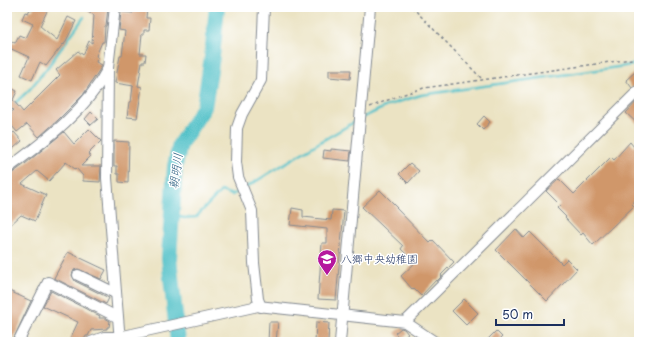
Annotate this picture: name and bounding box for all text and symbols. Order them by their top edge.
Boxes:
water label: 朝明川 [164,152,186,190]
school or university icon: 八郷中央幼稚園 [316,248,338,276]
place label: 八郷中央幼稚園 [341,250,418,267]
scale bar [496,301,564,327]
text: 50 m [502,305,533,323]

